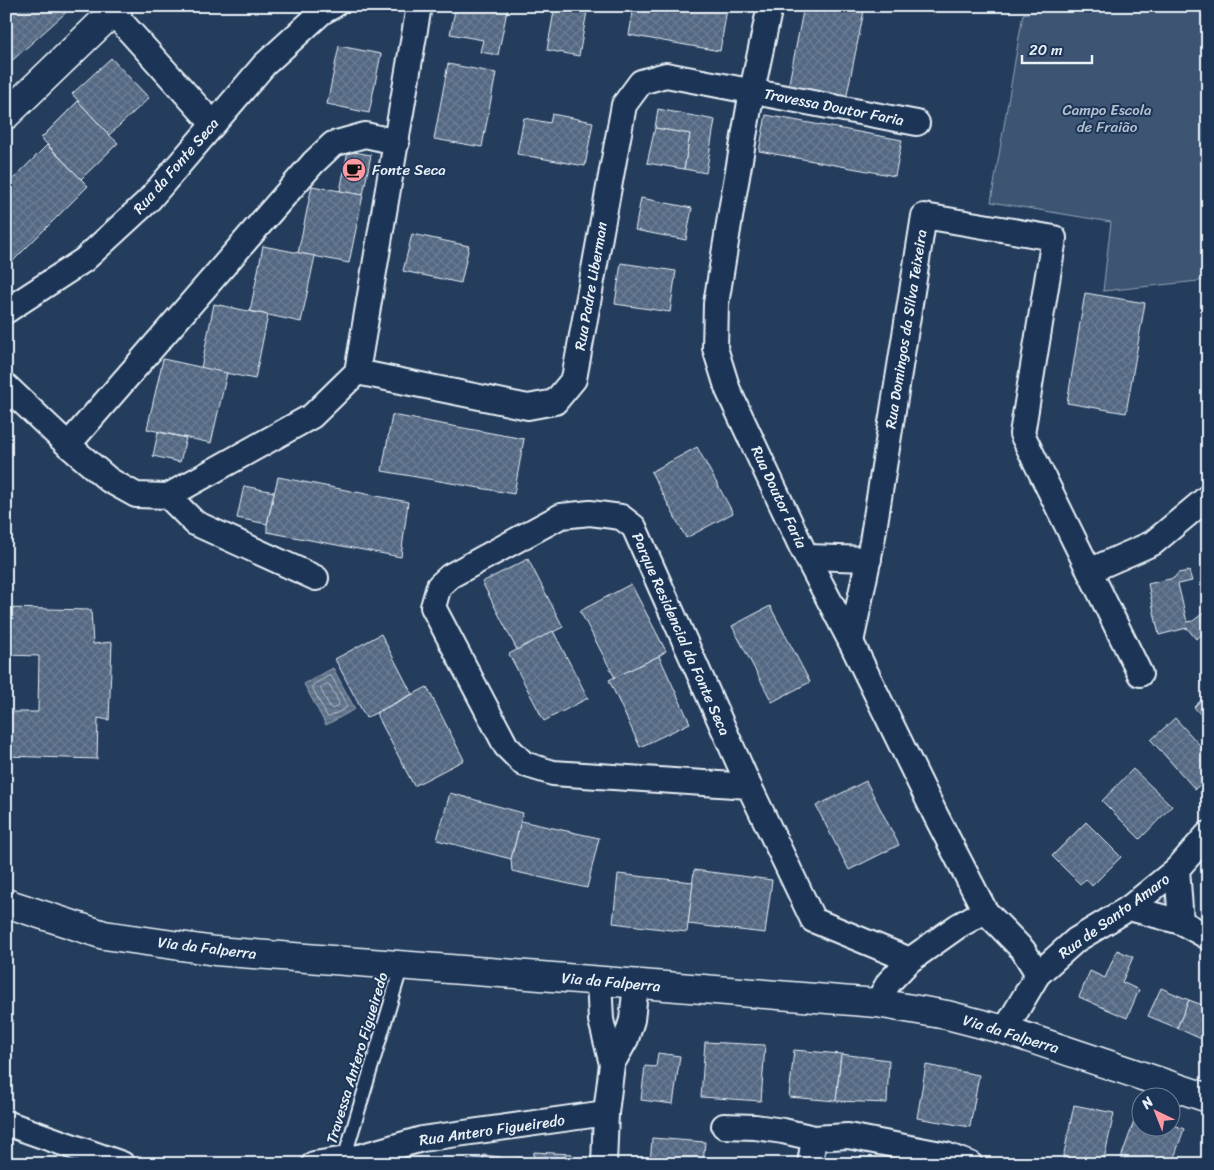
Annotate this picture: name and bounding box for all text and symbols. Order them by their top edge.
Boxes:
scale bar [1022,32,1092,64]
text: 20 m [1029,37,1063,63]
street label: Travessa Doutor Faria [762,81,907,133]
park label: Campo Escola de Fraião [1062,97,1152,140]
street label: Rua da Fonte Seca [126,111,226,220]
cafe icon: Fonte Seca [341,157,367,183]
place label: Fonte Seca [372,157,446,183]
street label: Rua Padre Liberman [567,220,615,352]
street label: Rua Domingos da Silva Teixeira [877,227,935,431]
street label: Rua Doutor Faria [744,441,814,553]
street label: Parque Residencial da Fonte Seca [624,528,738,740]
street label: Rua de Santo Amaro [1053,866,1176,966]
street label: Via da Falperra [156,929,258,967]
street label: Via da Falperra [560,965,662,999]
street label: Travessa Antero Figueiredo [318,969,396,1147]
street label: Via da Falperra [960,1007,1063,1061]
north arrow [1132,1088,1182,1138]
text: N [1135,1090,1160,1116]
street label: Rua Antero Figueiredo [418,1107,567,1153]

